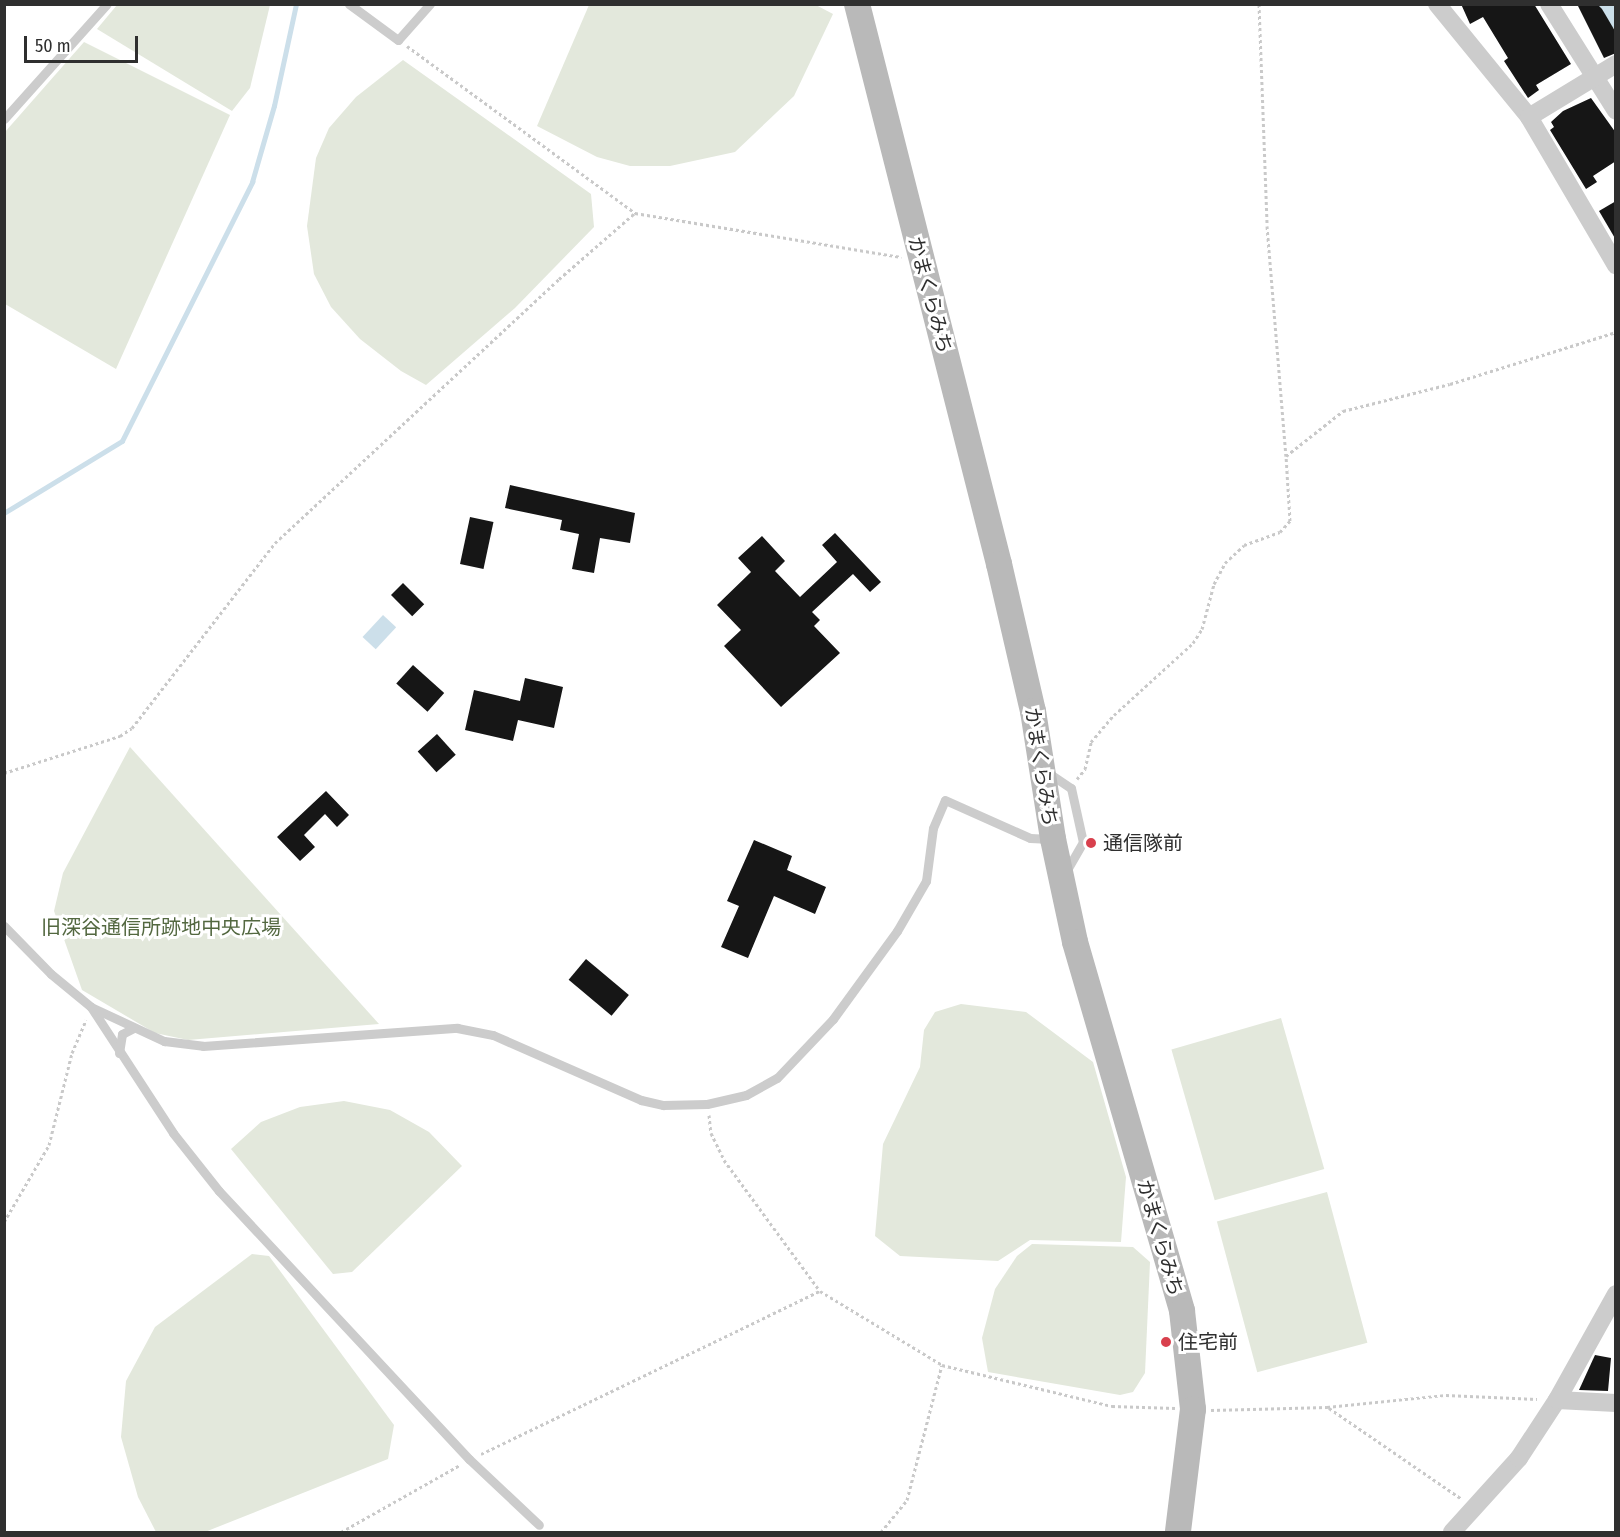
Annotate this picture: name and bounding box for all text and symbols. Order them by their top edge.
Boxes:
scale bar [27,24,141,62]
text: 50 m [35,35,71,57]
street label: かまくらみち [903,234,957,356]
street label: かまくらみち [1020,706,1062,828]
place label: 通信隊前 [1103,831,1183,855]
marker: 通信隊前 [1084,836,1098,850]
park label: 旧深谷通信所跡地中央広場 [41,915,281,939]
street label: かまくらみち [1132,1177,1188,1299]
place label: 住宅前 [1178,1330,1238,1354]
marker: 住宅前 [1159,1335,1173,1349]

